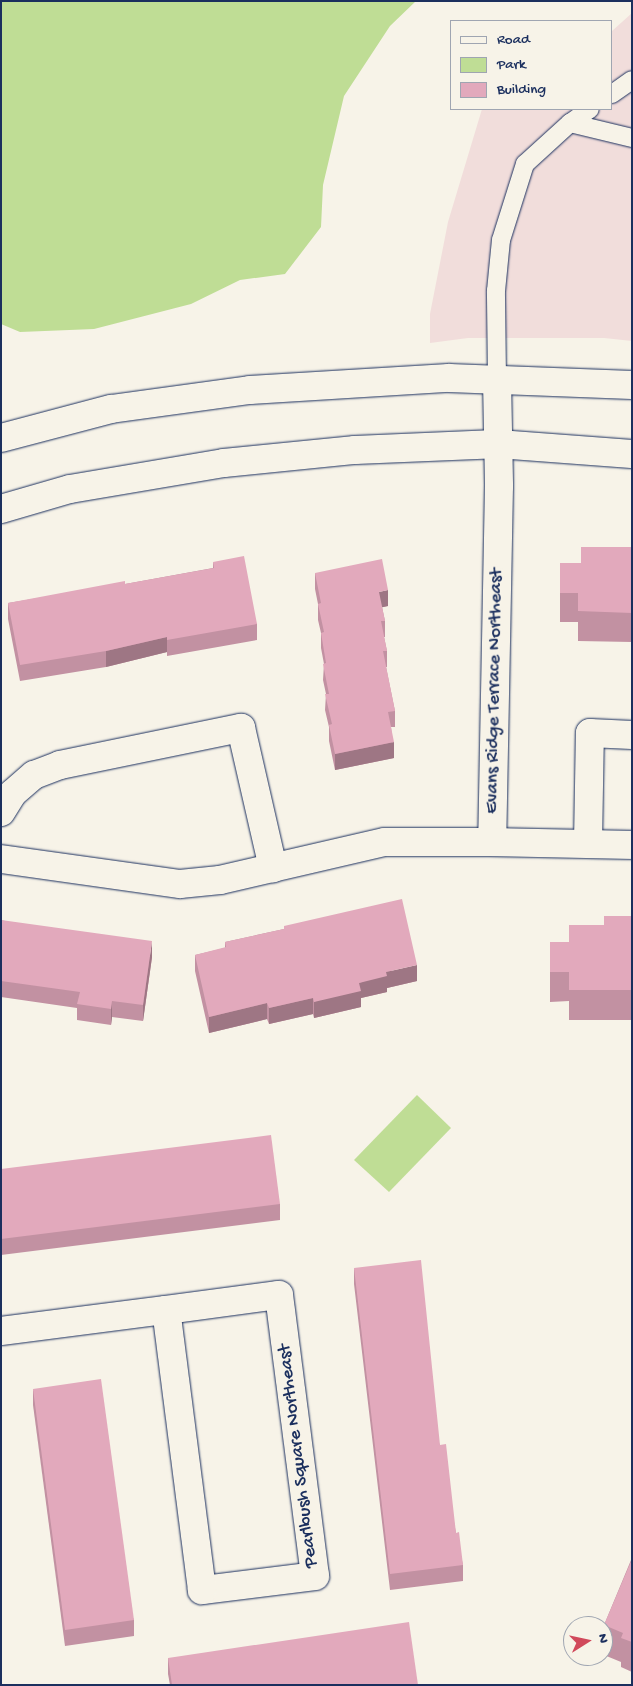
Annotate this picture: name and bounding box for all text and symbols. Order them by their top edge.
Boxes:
legend [450,20,613,110]
text: Road [497,31,530,49]
text: Park [497,56,526,74]
text: Building [497,81,546,99]
street label: Evans Ridge Terrace Northeast [481,568,509,814]
street label: Pearlbush Square Northeast [274,1343,324,1569]
north arrow [563,1616,613,1666]
text: N [593,1632,611,1644]

